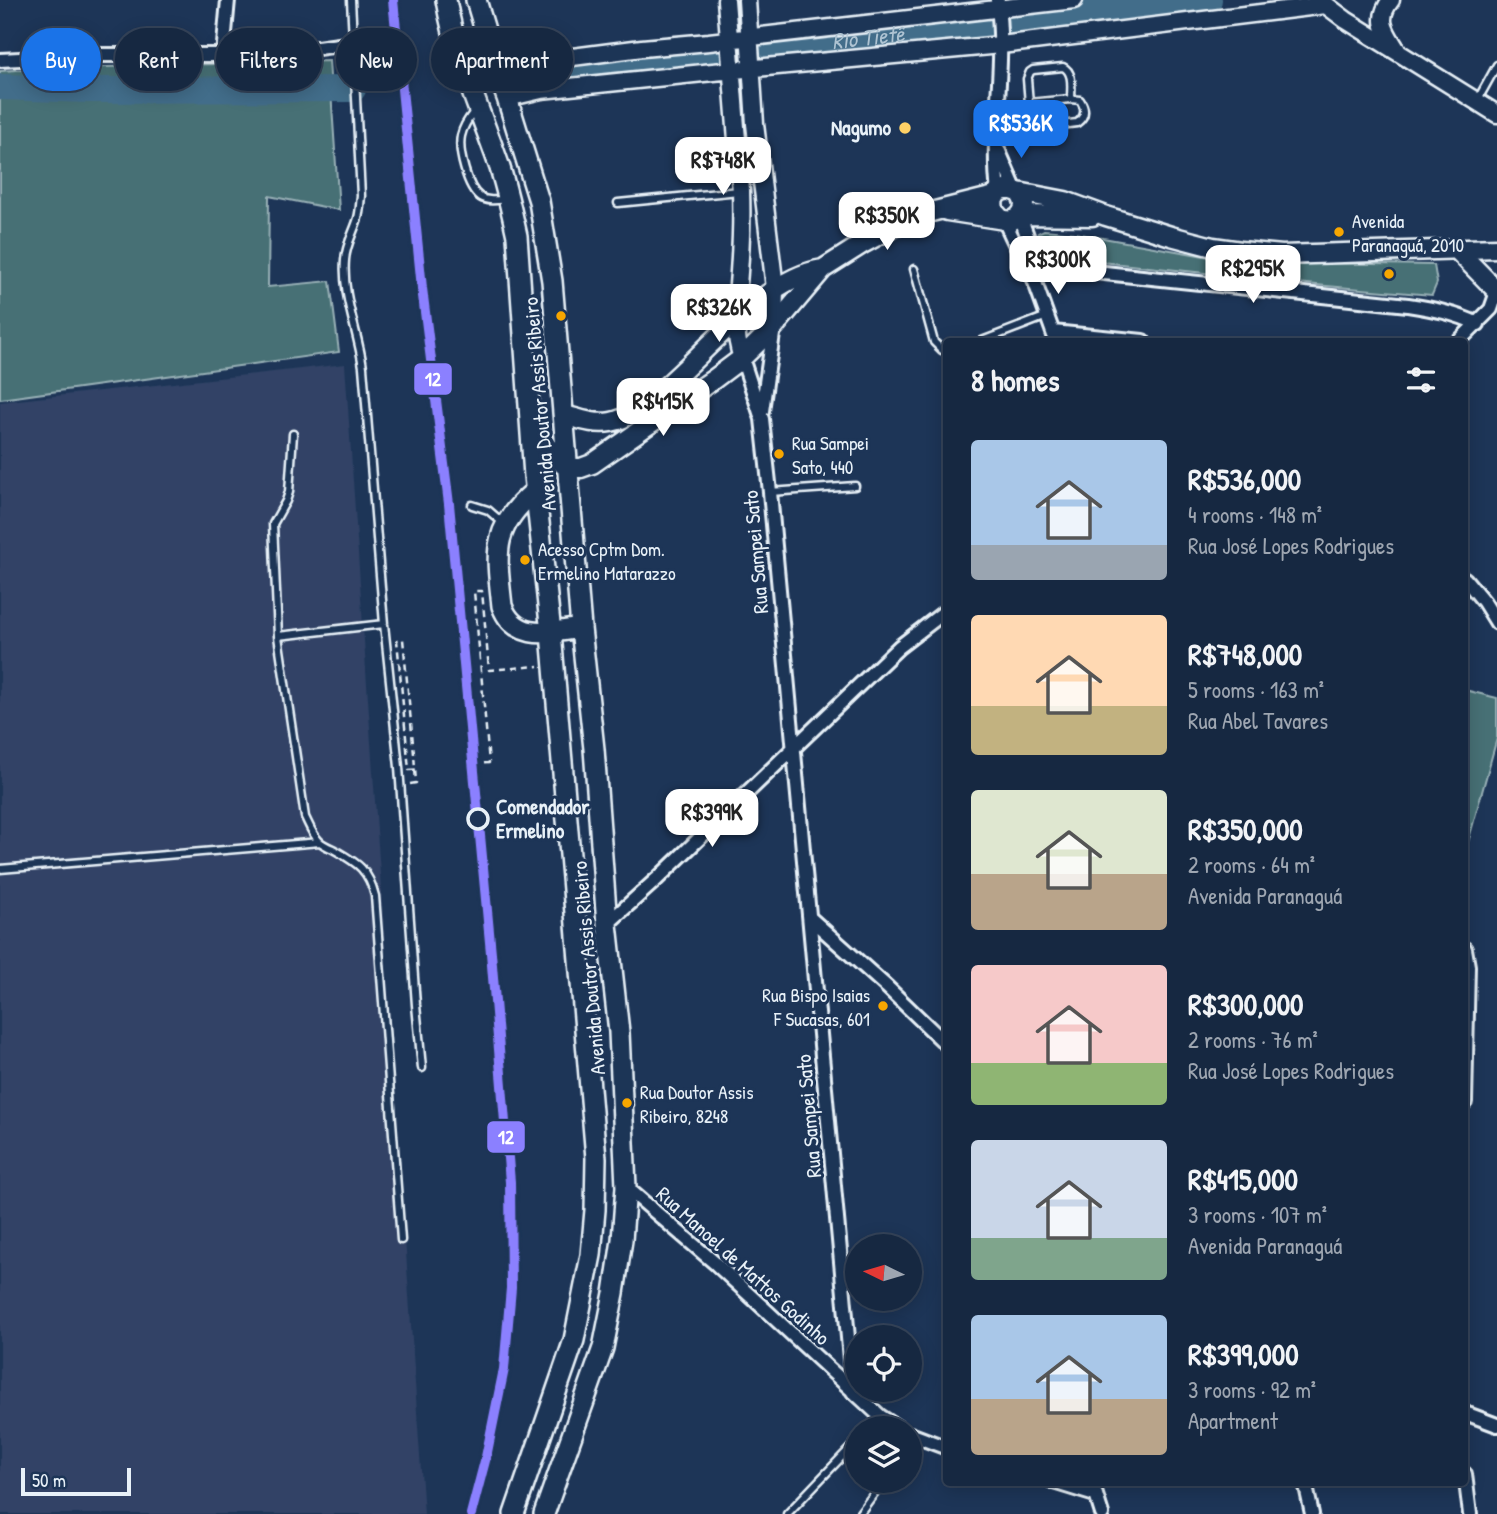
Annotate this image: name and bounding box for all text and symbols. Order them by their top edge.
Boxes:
water label: Rio Tietê [830,17,907,56]
chip: Buy [21,28,101,91]
chip: Rent [115,28,202,91]
chip: Filters [216,28,322,91]
chip: New [336,28,417,91]
chip: Apartment [431,28,573,91]
pin: R$536K [964,100,1078,160]
text: R$536K [989,107,1053,138]
place label: Nagumo [831,113,892,143]
marker: Nagumo [897,120,913,136]
pin: R$748K [666,138,780,197]
text: R$748K [691,144,755,175]
pin: R$350K [830,192,944,252]
text: R$350K [855,199,919,230]
place label: Avenida Paranaguá, 2010 [1352,208,1464,258]
marker: Avenida Paranaguá, 2010 [1332,225,1346,239]
pin: R$300K [1001,236,1115,296]
text: R$300K [1025,243,1091,274]
pin: R$295K [1196,246,1310,305]
text: R$295K [1221,252,1285,283]
unlabelled marker [1382,267,1396,281]
pin: R$326K [662,284,776,344]
text: R$326K [687,291,751,322]
street label: Avenida Doutor Assis Ribeiro [516,296,563,512]
unlabelled marker [554,309,568,323]
text: 8 homes [971,360,1059,400]
icon: filters [1402,361,1440,399]
line badge: 12 [413,362,453,396]
text: 12 [425,366,441,392]
pin: R$415K [606,378,720,438]
text: R$415K [633,385,693,416]
place label: Rua Sampei Sato, 440 [792,430,869,480]
marker: Rua Sampei Sato, 440 [772,447,786,461]
text: R$536,000 [1188,459,1301,499]
icon: home [1027,468,1111,552]
street label: Rua Sampei Sato [736,489,775,615]
text: 4 rooms · 148 m² [1188,499,1322,530]
text: Rua José Lopes Rodrigues [1188,530,1394,561]
place label: Acesso Cptm Dom. Ermelino Matarazzo [538,536,676,586]
marker: Acesso Cptm Dom. Ermelino Matarazzo [518,553,532,567]
text: R$748,000 [1188,634,1302,674]
icon: home [1027,643,1111,727]
text: 5 rooms · 163 m² [1188,674,1324,705]
text: Rua Abel Tavares [1188,705,1328,736]
pin: R$399K [655,790,769,849]
place label: Comendador Ermelino [496,792,590,845]
text: R$399K [681,796,743,827]
marker: Comendador Ermelino [467,808,489,830]
text: R$350,000 [1188,809,1303,849]
icon: home [1027,818,1111,902]
text: 2 rooms · 64 m² [1188,849,1315,880]
street label: Avenida Doutor Assis Ribeiro [565,860,612,1076]
text: Avenida Paranaguá [1188,880,1342,911]
place label: Rua Bispo Isaias F Sucasas, 601 [762,982,870,1032]
text: R$300,000 [1188,984,1304,1024]
icon: home [1027,993,1111,1077]
marker: Rua Bispo Isaias F Sucasas, 601 [876,999,890,1013]
text: 2 rooms · 76 m² [1188,1024,1318,1055]
street label: Rua Sampei Sato [789,1053,828,1179]
text: Rua José Lopes Rodrigues [1188,1055,1394,1086]
place label: Rua Doutor Assis Ribeiro, 8248 [640,1079,754,1129]
marker: Rua Doutor Assis Ribeiro, 8248 [620,1096,634,1110]
line badge: 12 [486,1120,526,1154]
text: 12 [498,1124,514,1150]
text: R$415,000 [1188,1159,1298,1199]
icon: home [1027,1168,1111,1252]
street label: Rua Manoel de Mattos Godinho [650,1180,836,1352]
text: 3 rooms · 107 m² [1188,1199,1327,1230]
text: Avenida Paranaguá [1188,1230,1342,1261]
north arrow [845,1234,922,1311]
map controls [845,1234,922,1493]
button: locate [845,1325,922,1402]
text: R$399,000 [1188,1334,1299,1374]
icon: home [1027,1343,1111,1427]
text: 3 rooms · 92 m² [1188,1374,1316,1405]
text: Apartment [1188,1405,1278,1436]
button: layers [845,1416,922,1493]
scale bar [21,1465,131,1497]
text: 50 m [32,1467,66,1493]

